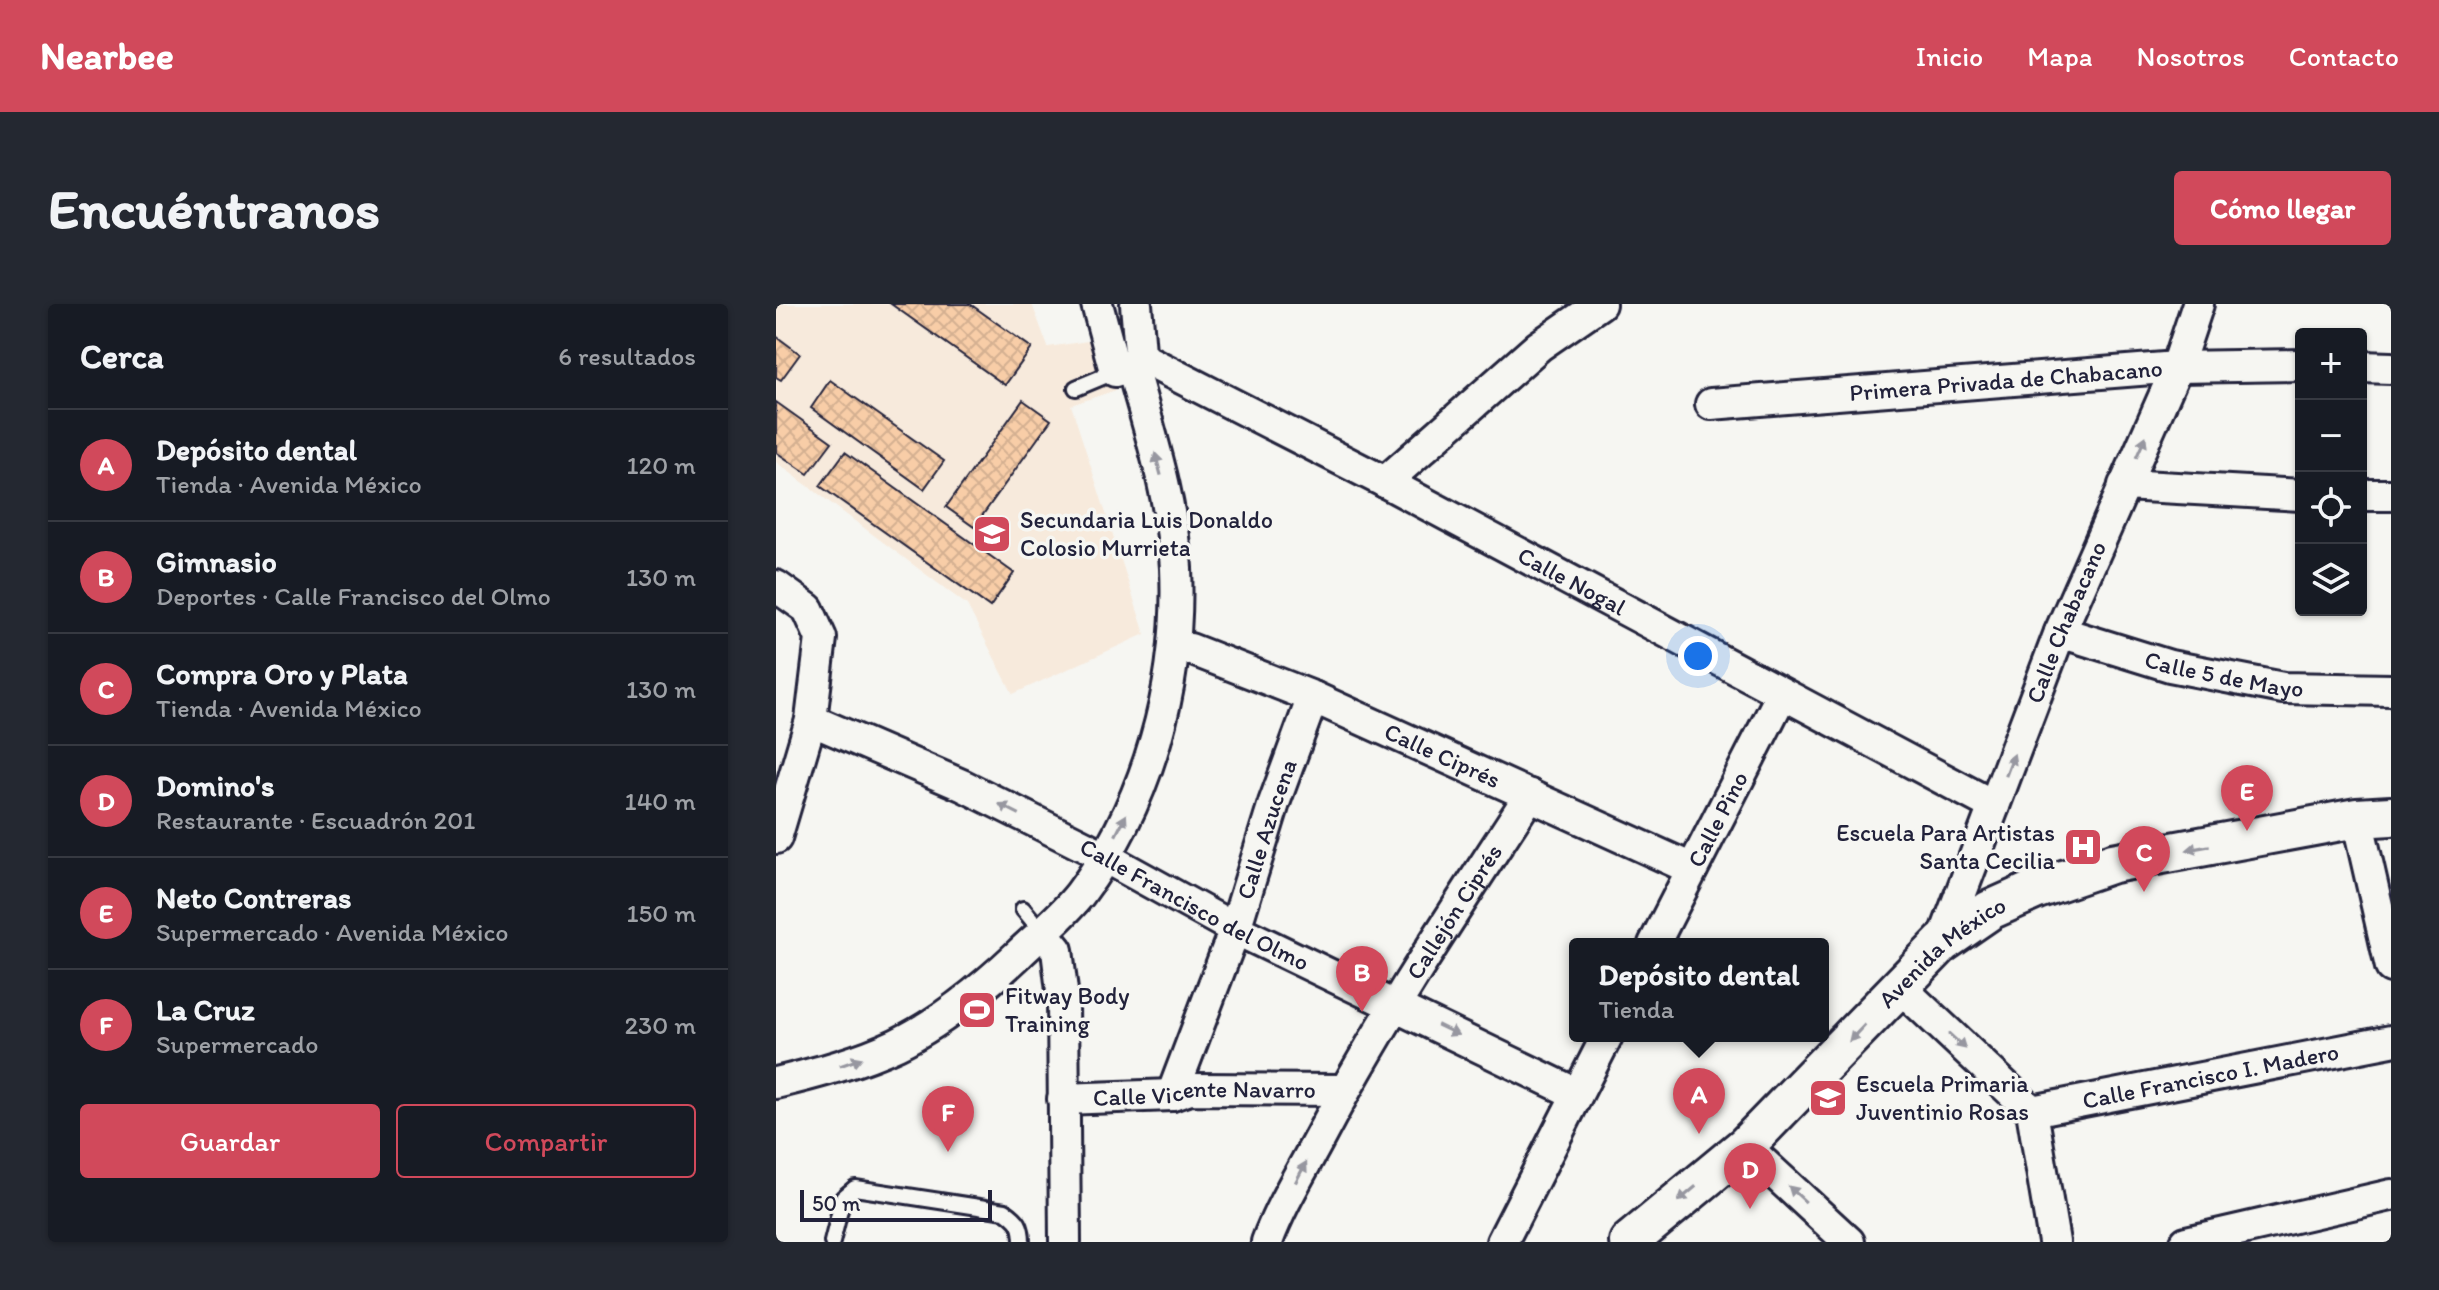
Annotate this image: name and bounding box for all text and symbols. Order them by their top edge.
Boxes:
text: Nearbee [40,33,174,79]
text: Inicio [1916,39,1983,73]
text: Mapa [2027,39,2093,73]
text: Nosotros [2137,39,2245,73]
text: Contacto [2289,39,2399,73]
button: Cómo llegar [2174,171,2391,245]
text: Encuéntranos [48,175,380,242]
map controls [2295,328,2367,616]
button: + [2295,328,2367,400]
text: Cerca [80,336,164,377]
text: 6 resultados [558,340,696,372]
street label: Primera Privada de Chabacano [1848,353,2164,407]
button: − [2295,400,2367,472]
text: Depósito dental [156,431,357,468]
one-way arrow [2134,436,2148,459]
text: A [98,449,114,481]
text: 120 m [627,449,696,481]
one-way arrow [1151,451,1164,475]
text: Tienda · Avenida México [156,468,422,500]
button: locate [2295,472,2367,544]
place label: Secundaria Luis Donaldo Colosio Murrieta [1020,505,1273,562]
school or university icon: Secundaria Luis Donaldo Colosio Murrieta [971,513,1013,555]
street label: Calle Chabacano [2019,537,2112,707]
street label: Calle Nogal [1513,540,1631,622]
text: Gimnasio [156,543,277,580]
button: layers [2295,544,2367,616]
text: B [98,561,114,593]
text: 130 m [626,561,696,593]
text: Deportes · Calle Francisco del Olmo [156,580,551,612]
your location [1678,636,1718,676]
street label: Calle 5 de Mayo [2141,644,2304,702]
text: Compra Oro y Plata [156,655,408,692]
text: C [98,673,114,705]
text: 130 m [626,673,696,705]
text: Tienda · Avenida México [156,692,422,724]
street label: Calle Ciprés [1380,716,1505,794]
one-way arrow [2004,753,2017,777]
street label: Calle Azucena [1230,755,1303,903]
pin: E [2221,765,2273,831]
street label: Calle Pino [1681,766,1754,872]
text: Domino's [156,767,274,804]
text: D [97,785,115,817]
text: 140 m [625,785,696,817]
one-way arrow [998,802,1021,816]
text: Restaurante · Escuadrón 201 [156,804,475,836]
one-way arrow [1114,813,1127,836]
place label: Escuela Para Artistas Santa Cecilia [1836,818,2056,875]
hospital icon: Escuela Para Artistas Santa Cecilia [2062,826,2104,868]
pin: C [2118,826,2170,892]
street label: Calle Francisco del Olmo [1075,831,1314,977]
street label: Callejón Ciprés [1400,838,1508,985]
one-way arrow [2185,842,2210,854]
text: Neto Contreras [156,879,351,916]
street label: Avenida México [1872,890,2010,1014]
text: E [99,897,113,929]
text: 150 m [627,897,696,929]
text: Supermercado · Avenida México [156,916,508,948]
popup [1569,938,1829,1042]
pin: B [1336,946,1388,1012]
text: Depósito dental [1599,956,1799,993]
place label: Fitway Body Training [1005,981,1130,1038]
sports icon: Fitway Body Training [956,989,998,1031]
text: La Cruz [156,991,255,1028]
text: Tienda [1599,993,1674,1025]
text: F [99,1009,113,1041]
text: 230 m [624,1009,696,1041]
one-way arrow [1848,1023,1866,1042]
one-way arrow [1437,1024,1460,1037]
text: Supermercado [156,1028,318,1060]
one-way arrow [1947,1031,1966,1049]
street label: Calle Francisco I. Madero [2080,1037,2341,1115]
one-way arrow [839,1055,863,1068]
pin: A [1673,1068,1725,1134]
place label: Escuela Primaria Juventinio Rosas [1856,1069,2029,1126]
street label: Calle Vicente Navarro [1093,1074,1316,1112]
school or university icon: Escuela Primaria Juventinio Rosas [1807,1077,1849,1119]
pin: F [922,1086,974,1152]
button: Guardar [80,1104,380,1178]
button: Compartir [396,1104,696,1178]
pin: D [1724,1143,1776,1209]
one-way arrow [1293,1161,1307,1183]
one-way arrow [1678,1185,1698,1202]
scale bar [800,1186,992,1222]
one-way arrow [1788,1186,1807,1204]
text: 50 m [812,1190,861,1217]

